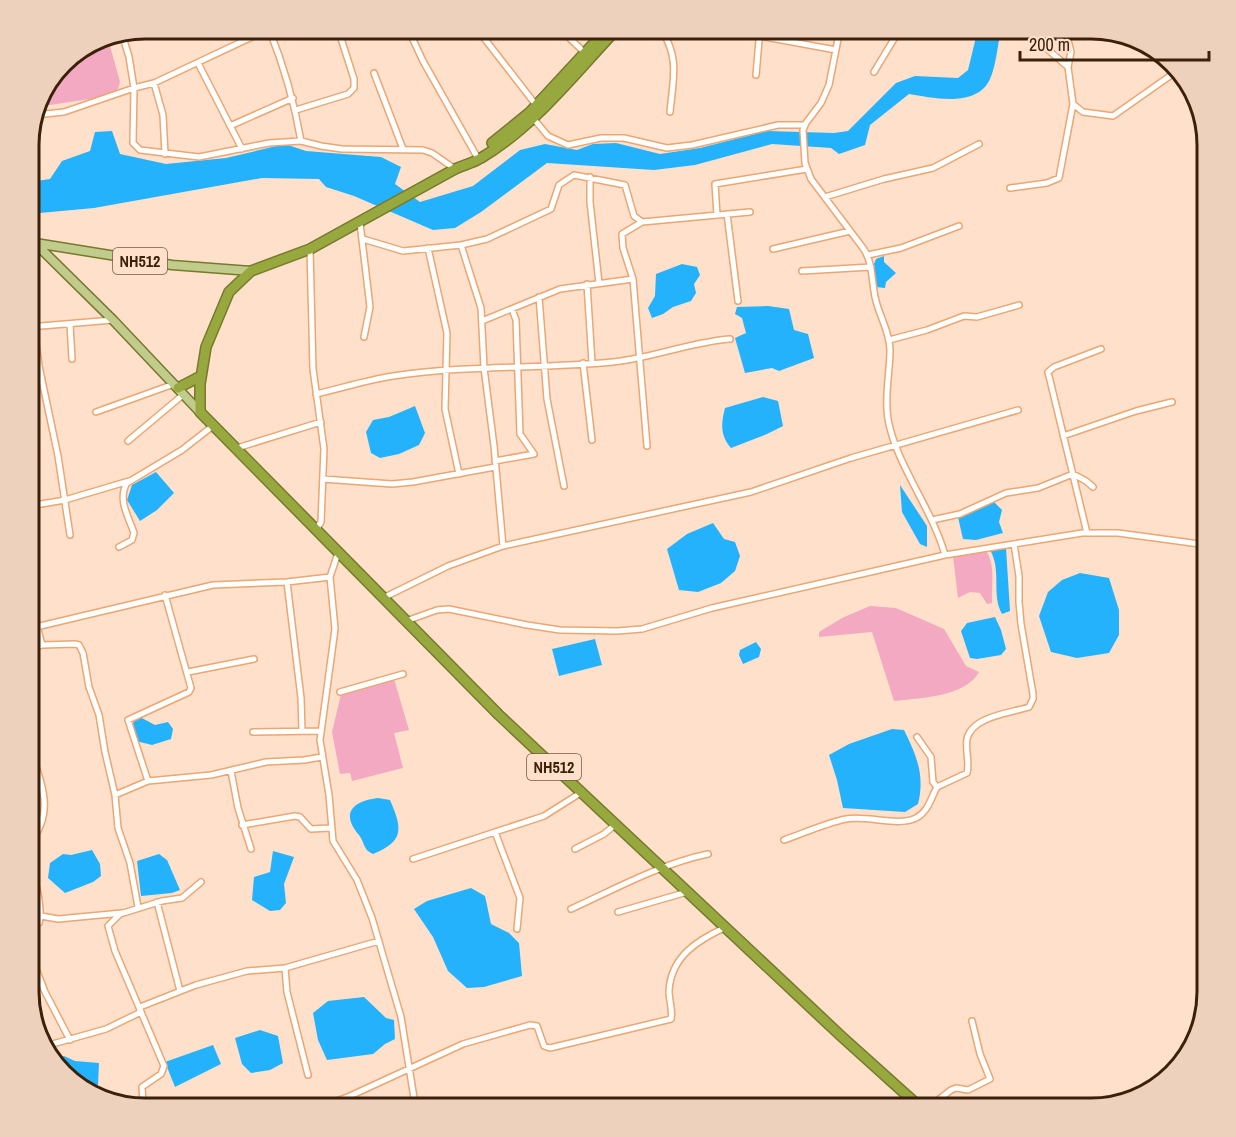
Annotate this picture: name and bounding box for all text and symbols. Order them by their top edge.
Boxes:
scale bar [1020,24,1209,62]
text: 200 m [1029,32,1070,57]
road number: NH512 [113,248,167,274]
road number: NH512 [527,754,581,780]

